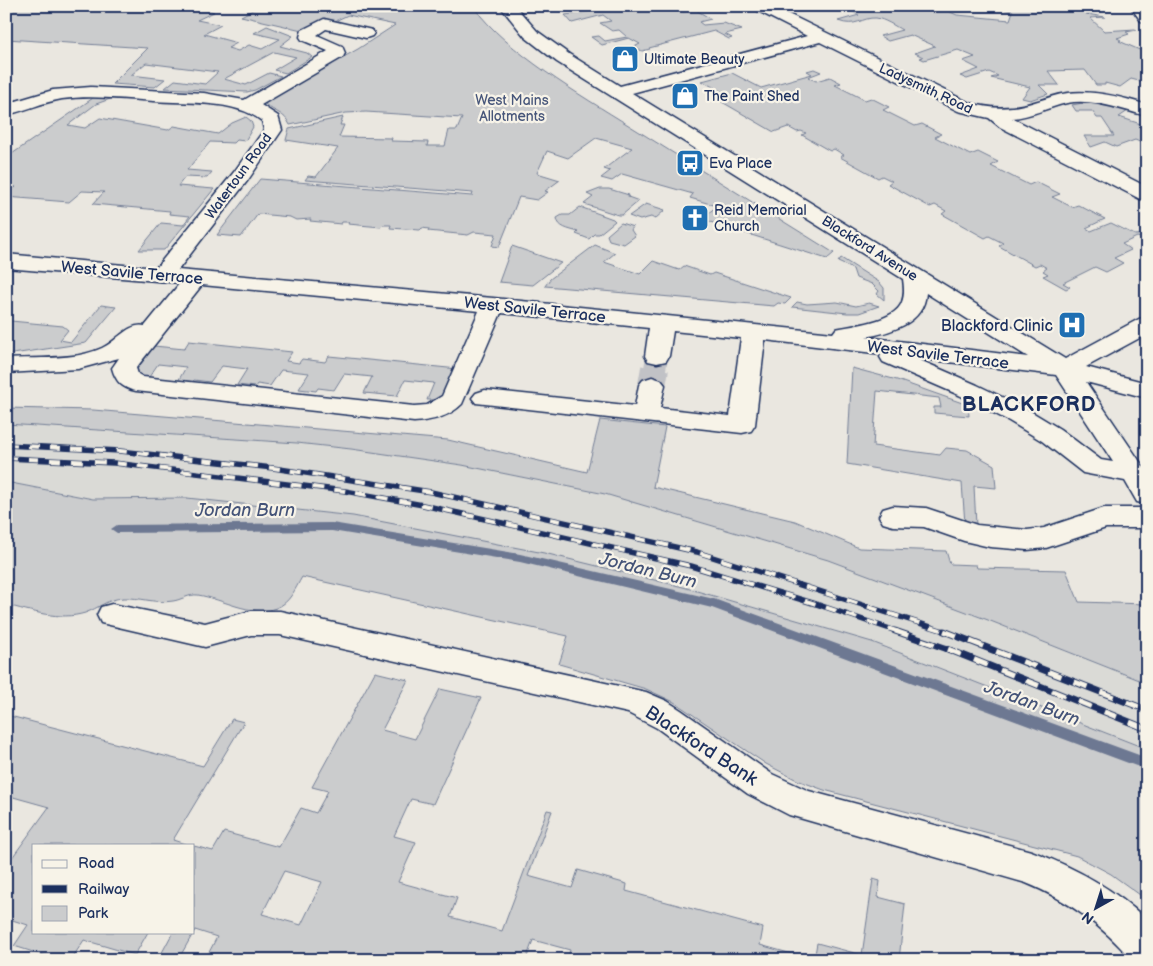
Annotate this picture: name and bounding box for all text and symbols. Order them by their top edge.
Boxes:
shop icon: Ultimate Beauty [610,44,640,74]
place label: Ultimate Beauty [644,51,745,68]
street label: Ladysmith Road [876,59,975,118]
shop icon: The Paint Shed [670,81,700,111]
place label: The Paint Shed [704,88,800,105]
park label: West Mains Allotments [475,92,549,125]
street label: Watertoun Road [201,130,275,223]
bus stop icon: Eva Place [675,148,705,178]
place label: Eva Place [709,155,772,172]
place label: Reid Memorial Church [714,202,807,235]
church icon: Reid Memorial Church [680,203,710,233]
street label: Blackford Avenue [819,212,921,285]
street label: West Savile Terrace [60,258,204,289]
street label: West Savile Terrace [463,294,607,327]
hospital icon: Blackford Clinic [1057,310,1087,340]
place label: Blackford Clinic [941,317,1053,336]
street label: West Savile Terrace [866,337,1010,374]
district label: BLACKFORD [962,392,1096,417]
water label: Jordan Burn [194,500,295,521]
water label: Jordan Burn [596,548,699,593]
water label: Jordan Burn [980,676,1082,730]
street label: Blackford Bank [641,701,762,792]
legend [32,844,195,934]
text: Road [78,854,114,873]
text: Railway [78,880,129,899]
north arrow [1070,884,1120,934]
text: Park [78,904,109,923]
text: N [1079,908,1098,928]

